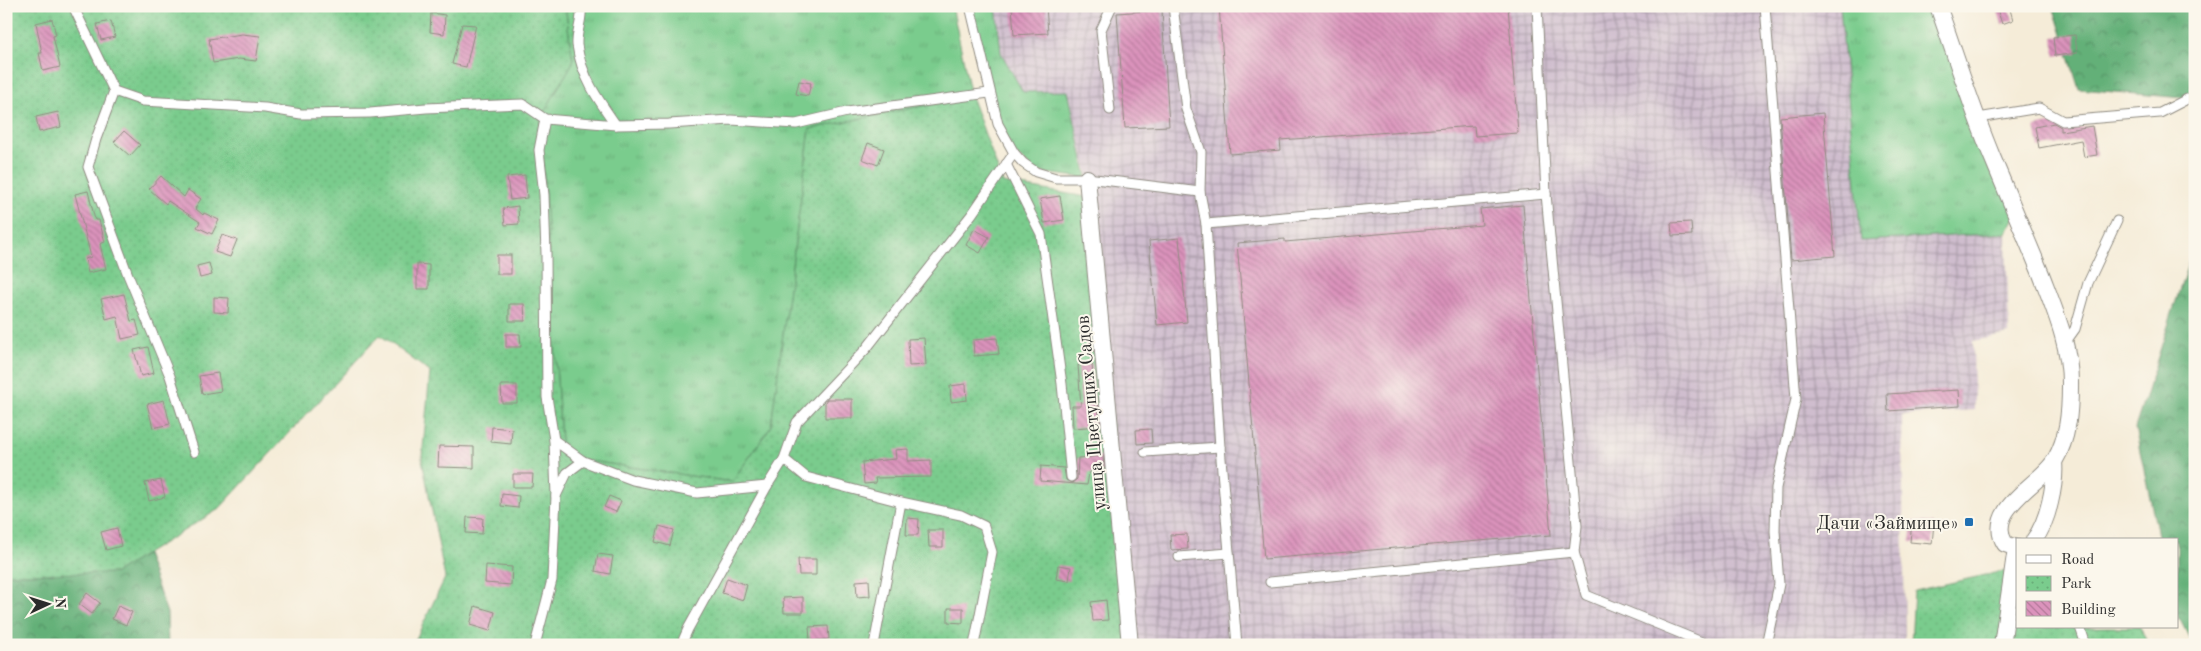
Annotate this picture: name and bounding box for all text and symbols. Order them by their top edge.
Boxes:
street label: улица Цветущих Садов [1074,314,1110,511]
place label: Дачи «Займище» [1816,515,1959,534]
marker: Дачи «Займище» [1963,516,1975,528]
legend [2016,538,2178,628]
text: Road [2061,553,2095,568]
text: Park [2061,577,2092,592]
north arrow [22,578,72,628]
text: N [53,597,67,609]
text: Building [2061,603,2116,618]

